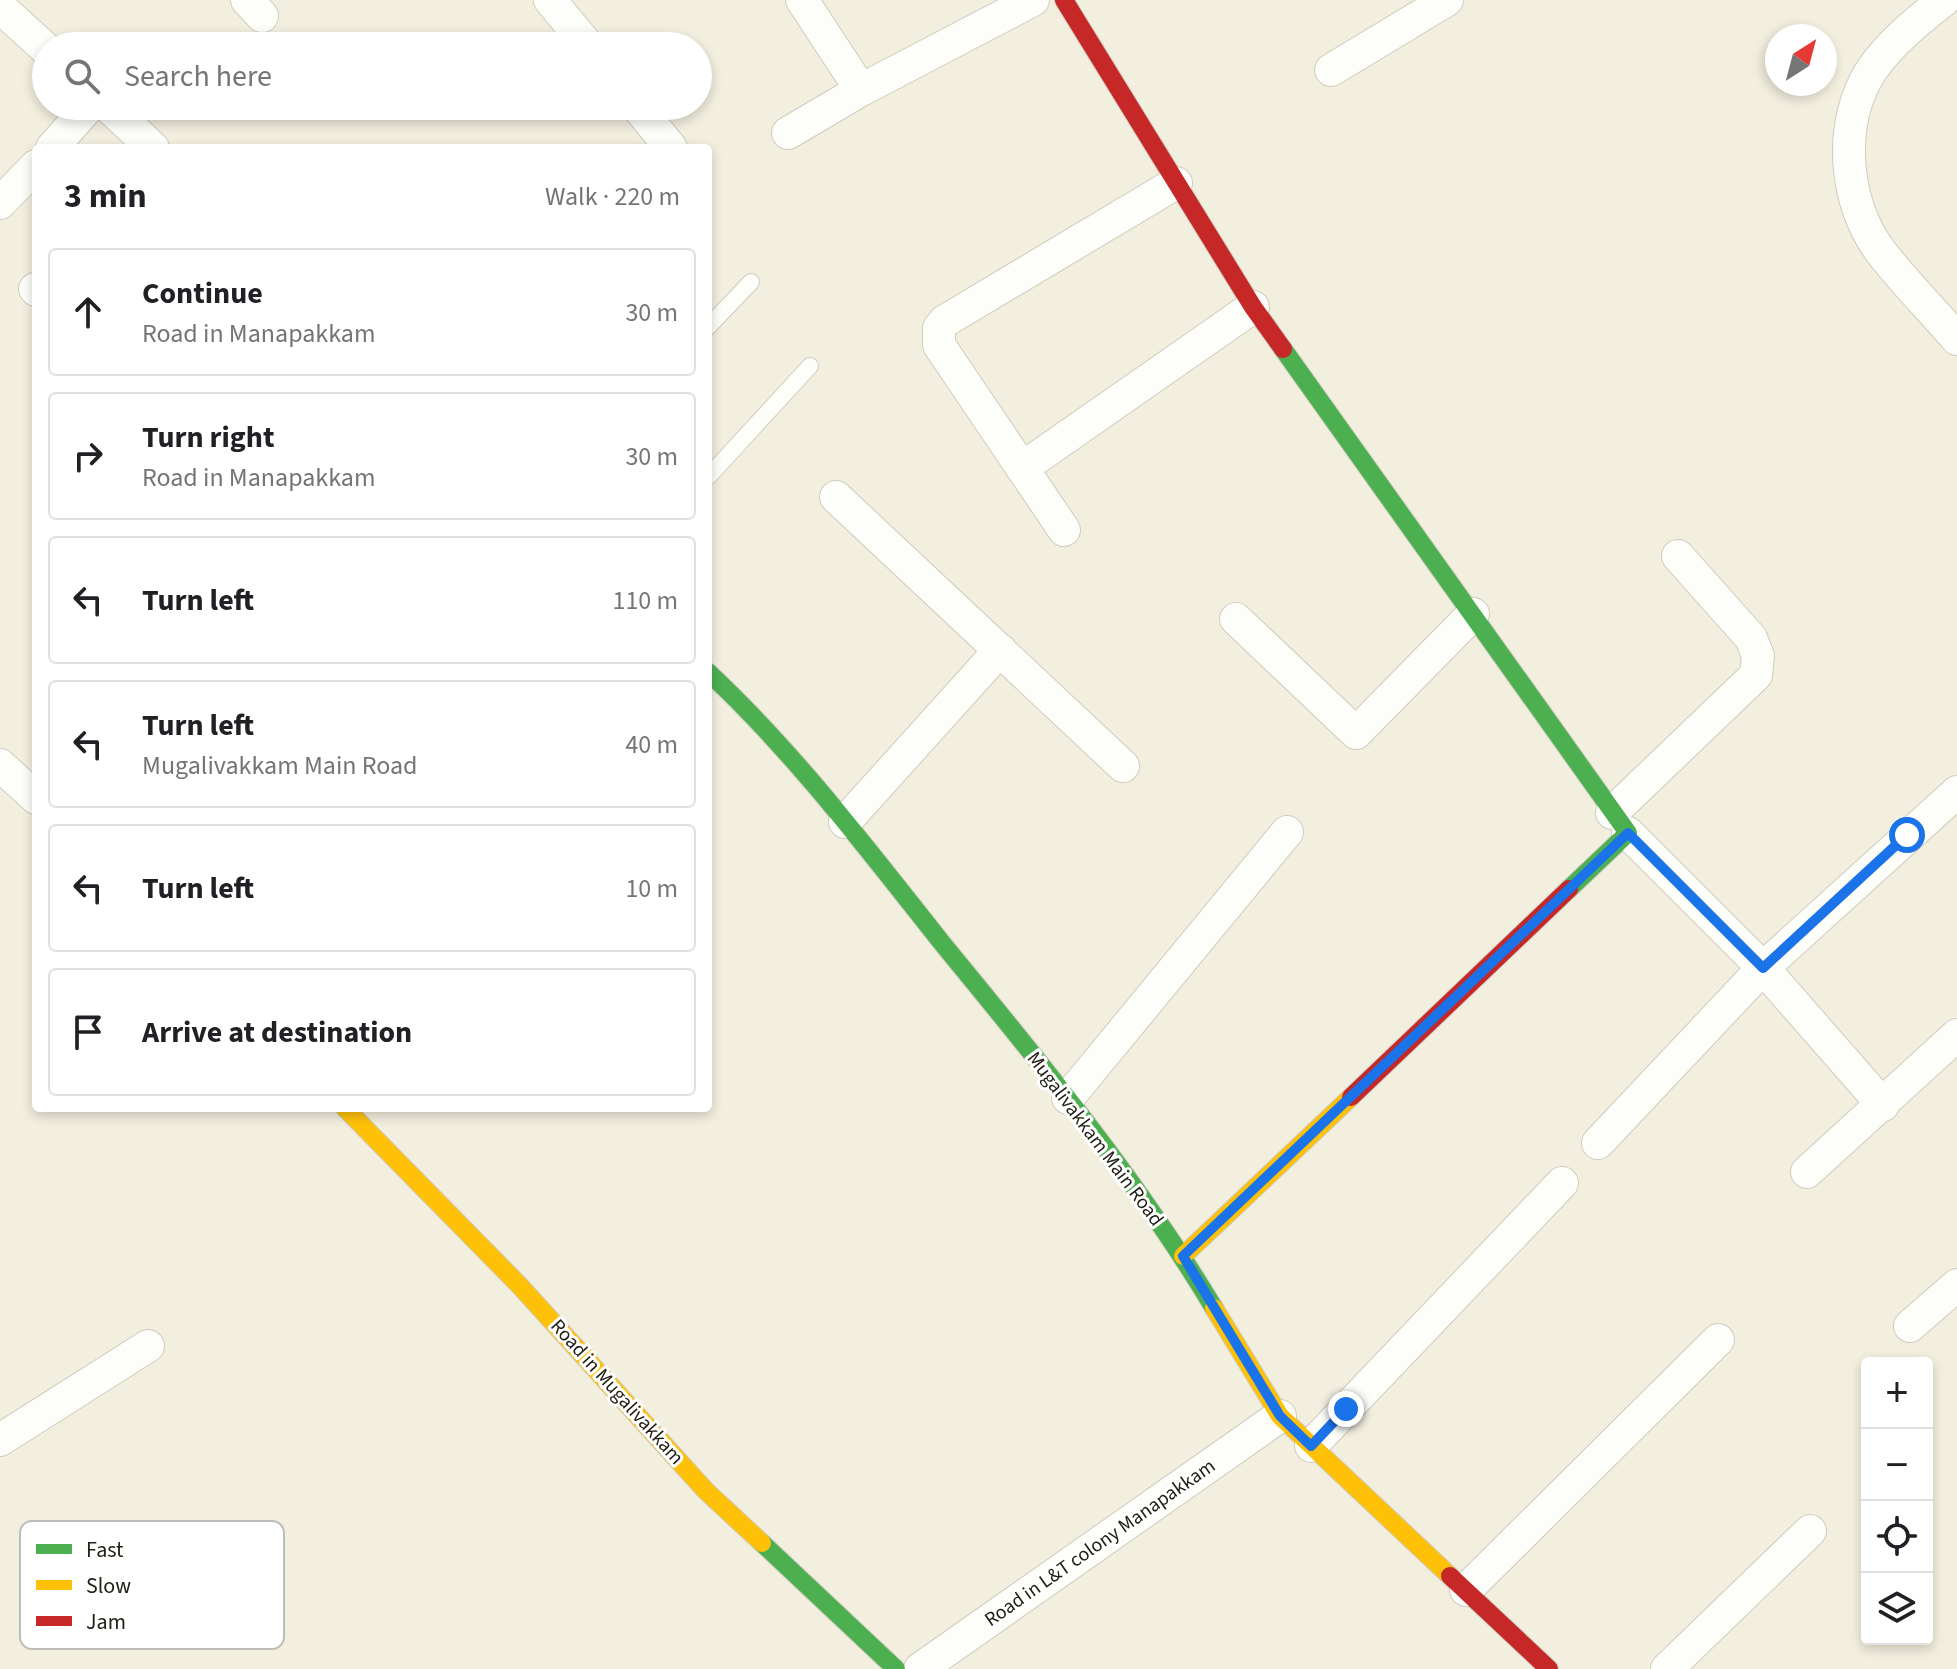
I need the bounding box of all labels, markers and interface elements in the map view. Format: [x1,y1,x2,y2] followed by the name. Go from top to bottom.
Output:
[1765,24,1837,96] north arrow
[32,32,712,120] search box
[60,54,104,98] icon: search
[124,55,272,98] text: Search here
[64,172,147,221] text: 3 min
[545,178,680,215] text: Walk · 220 m
[142,272,263,315] text: Continue
[66,290,110,334] icon: ahead
[625,294,678,331] text: 30 m
[142,315,375,352] text: Road in Manapakkam
[142,416,274,459] text: Turn right
[66,434,110,478] icon: right
[625,438,678,475] text: 30 m
[142,459,375,496] text: Road in Manapakkam
[66,578,110,622] icon: left
[142,579,254,622] text: Turn left
[612,582,678,619] text: 110 m
[142,704,254,747] text: Turn left
[66,722,110,766] icon: left
[625,726,678,763] text: 40 m
[142,747,418,784] text: Mugalivakkam Main Road
[1889,817,1925,853] route start
[66,866,110,910] icon: left
[142,867,254,910] text: Turn left
[625,870,678,907] text: 10 m
[66,1010,110,1054] icon: arrive
[142,1011,412,1054] text: Arrive at destination
[1020,1046,1170,1232] street label: Mugalivakkam Main Road
[544,1313,690,1471] street label: Road in Mugalivakkam
[1861,1357,1933,1645] map controls
[1861,1357,1933,1429] button: +
[1328,1391,1364,1427] route end
[1861,1429,1933,1501] button: −
[979,1452,1221,1634] street label: Road in L&T colony Manapakkam
[1861,1501,1933,1573] button: locate
[20,1521,284,1649] legend
[86,1534,124,1566] text: Fast
[86,1570,131,1602] text: Slow
[1861,1573,1933,1645] button: layers
[86,1606,126,1638] text: Jam

